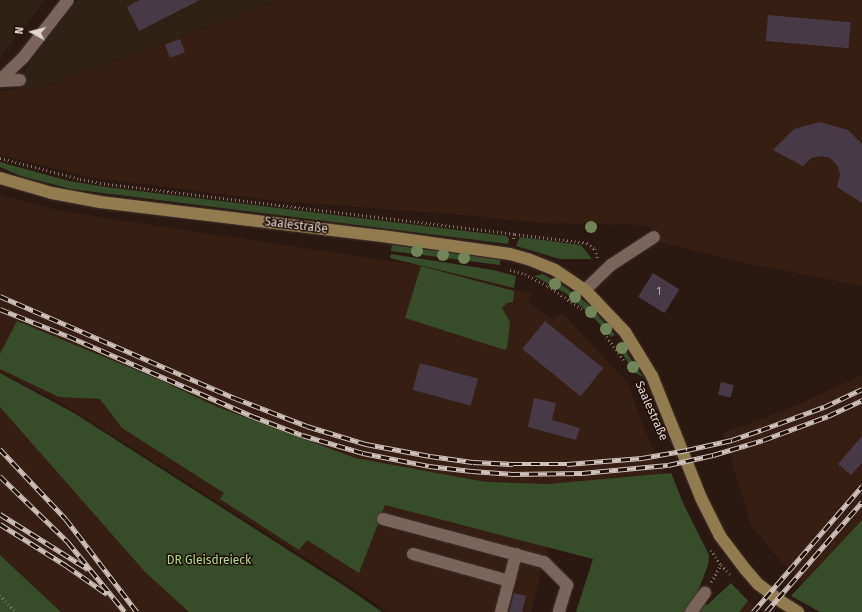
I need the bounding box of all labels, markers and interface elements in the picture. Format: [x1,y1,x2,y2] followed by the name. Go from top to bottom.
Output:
[12,12,52,52] north arrow
[13,26,26,35] text: N
[263,215,329,237] street label: Saalestraße
[657,287,661,299] house number: 1
[631,379,671,443] street label: Saalestraße
[167,554,251,568] park label: DR Gleisdreieck

